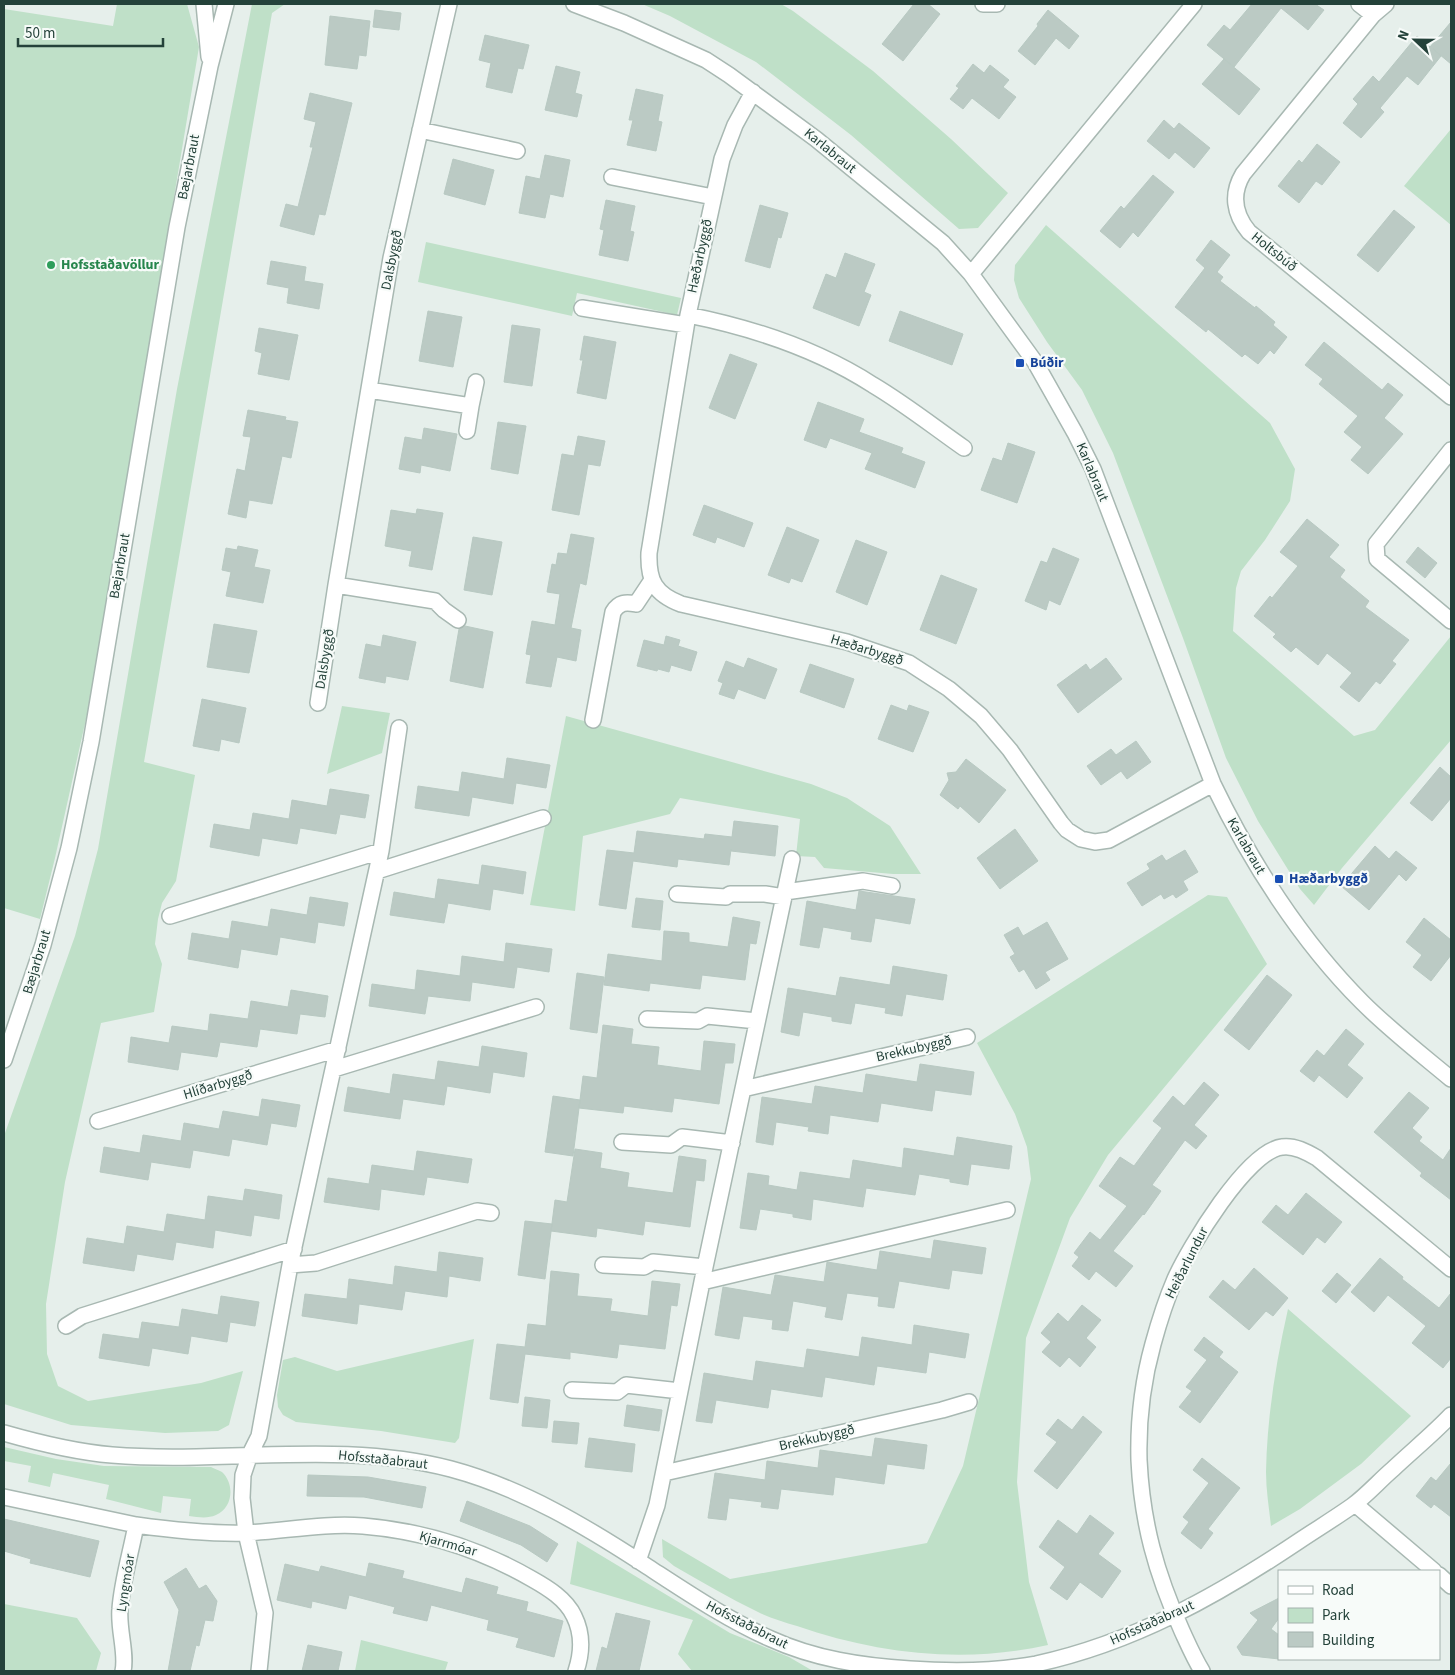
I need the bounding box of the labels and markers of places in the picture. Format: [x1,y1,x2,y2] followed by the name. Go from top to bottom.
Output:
[61,255,159,275] place label: Hofsstaðavöllur
[45,259,57,271] marker: Hofsstaðavöllur
[1030,353,1064,373] place label: Búðir
[1014,357,1026,369] marker: Búðir
[1289,869,1368,889] place label: Hæðarbyggð
[1273,873,1285,885] marker: Hæðarbyggð

